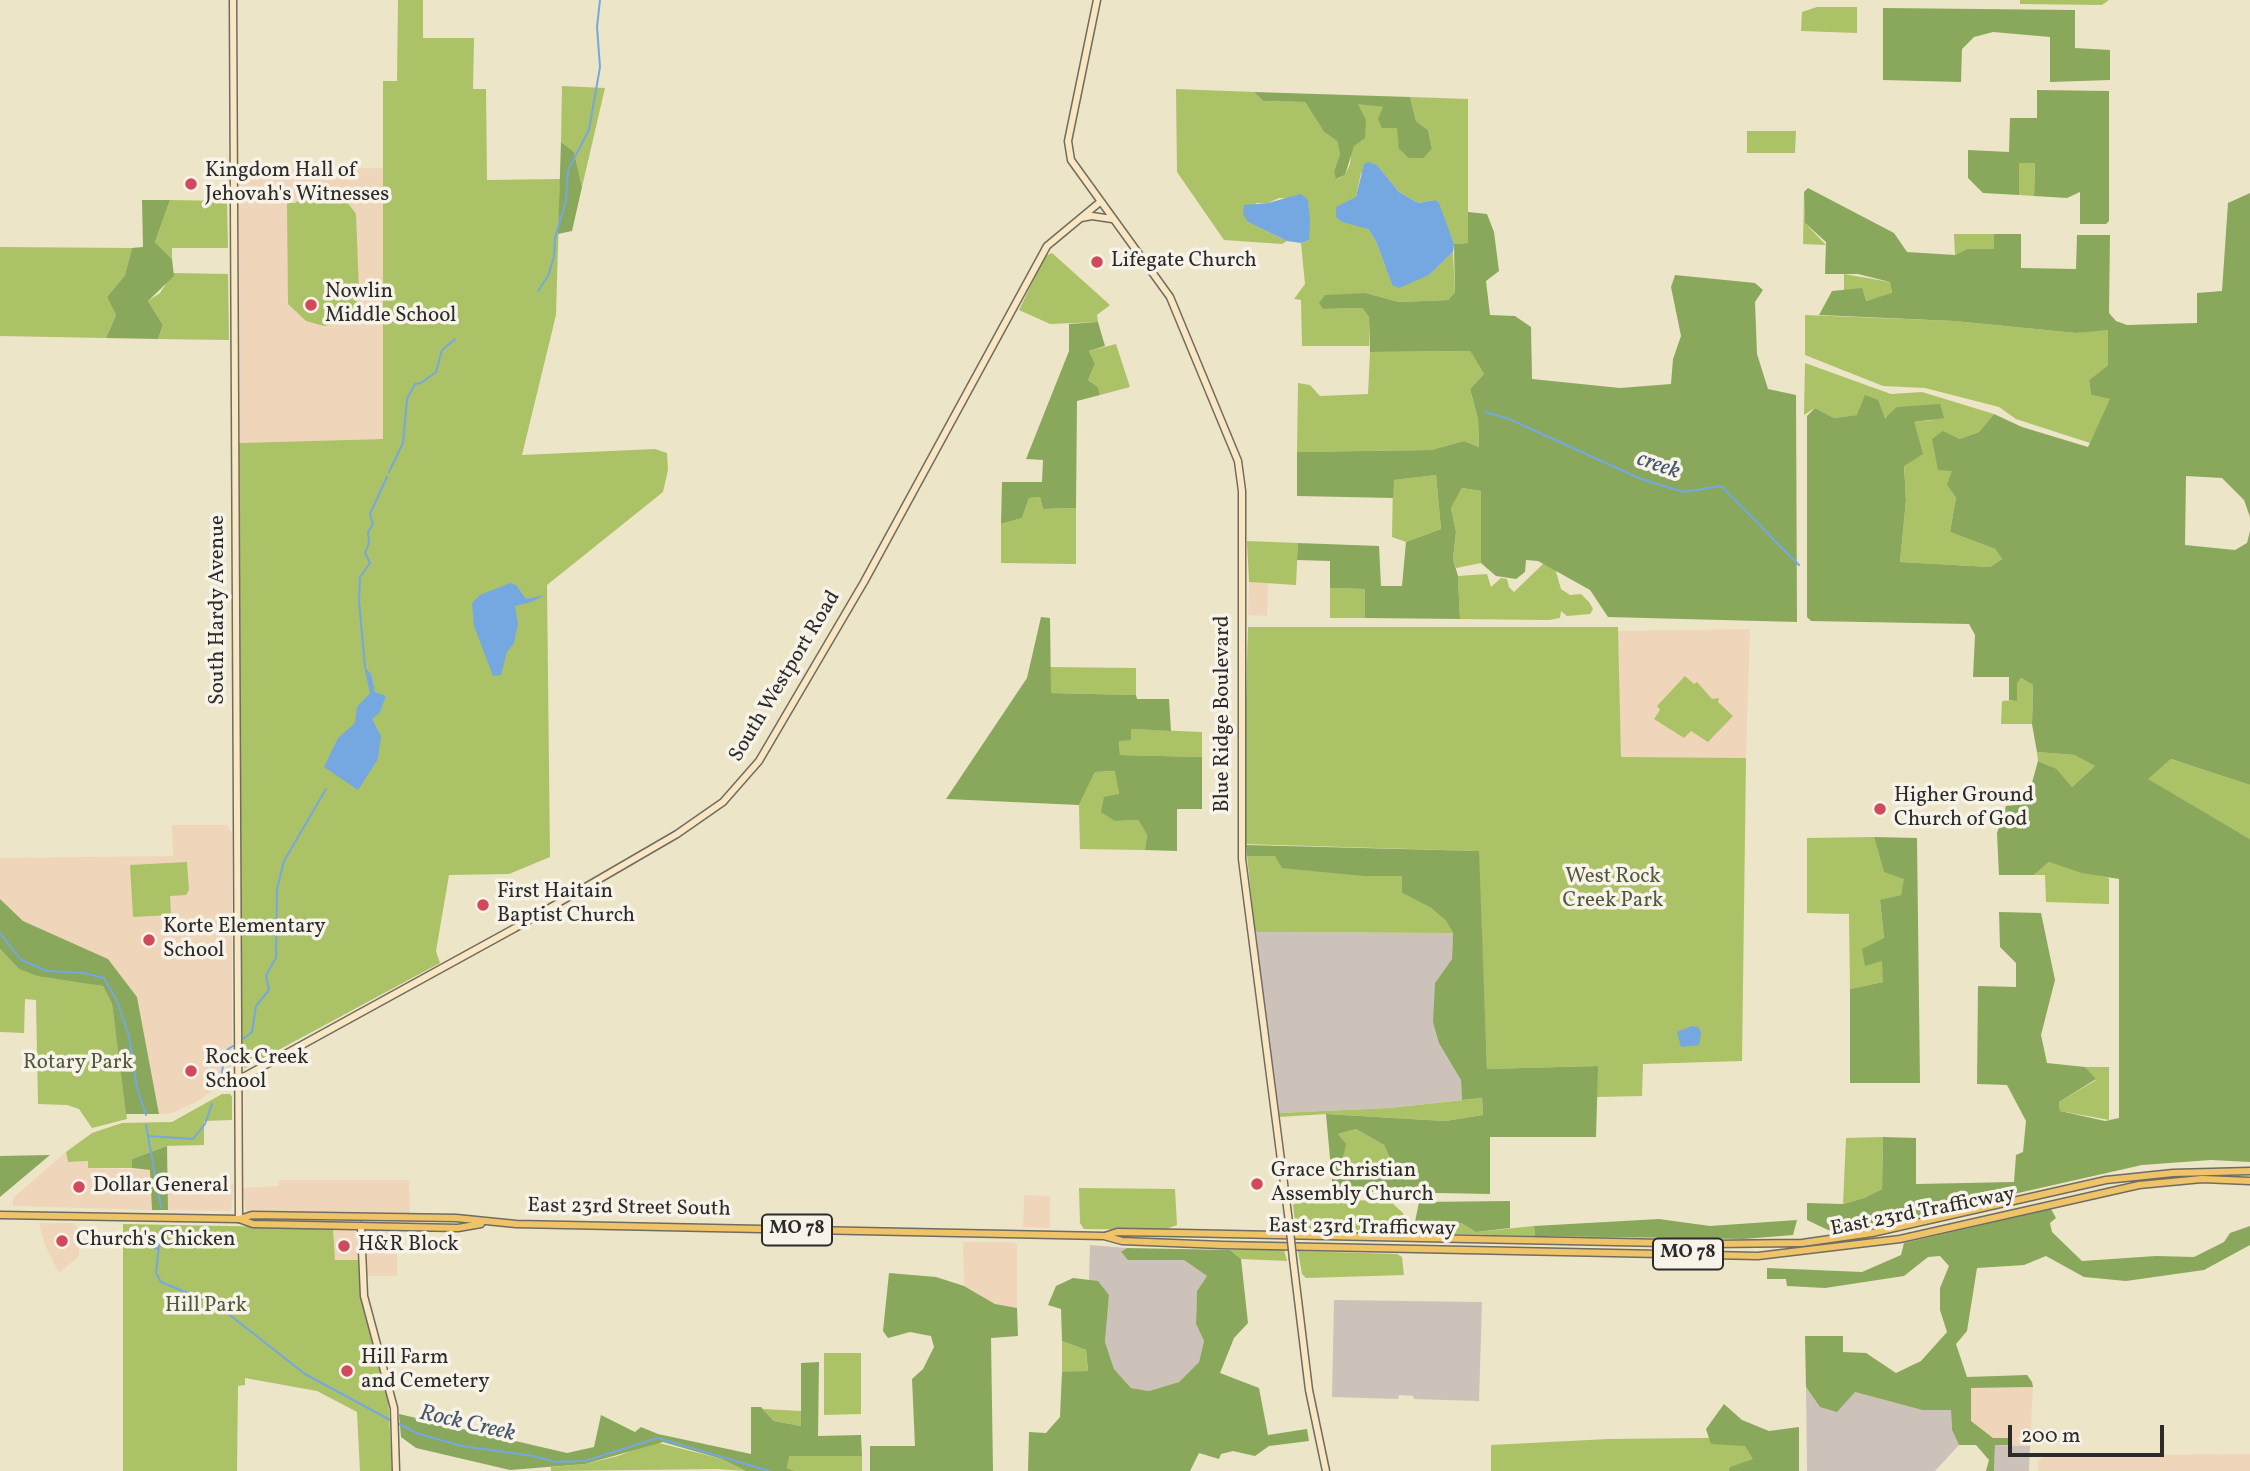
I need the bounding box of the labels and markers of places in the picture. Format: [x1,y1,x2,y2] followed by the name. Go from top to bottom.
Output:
[205,159,389,209] place label: Kingdom Hall of Jehovah's Witnesses
[183,176,199,192] marker: Kingdom Hall of Jehovah's Witnesses
[1111,249,1257,275] place label: Lifegate Church
[1089,254,1105,270] marker: Lifegate Church
[325,280,456,330] place label: Nowlin Middle School
[303,297,319,313] marker: Nowlin Middle School
[1894,784,2034,834] place label: Higher Ground Church of God
[1872,801,1888,817] marker: Higher Ground Church of God
[497,880,635,930] place label: First Haitain Baptist Church
[475,897,491,913] marker: First Haitain Baptist Church
[163,915,326,965] place label: Korte Elementary School
[141,932,157,948] marker: Korte Elementary School
[205,1046,308,1096] place label: Rock Creek School
[183,1063,199,1079] marker: Rock Creek School
[1271,1159,1434,1209] place label: Grace Christian Assembly Church
[93,1174,229,1200] place label: Dollar General
[1249,1176,1265,1192] marker: Grace Christian Assembly Church
[71,1179,87,1195] marker: Dollar General
[76,1228,236,1254] place label: Church's Chicken
[54,1233,70,1249] marker: Church's Chicken
[358,1233,459,1259] place label: H&R Block
[336,1238,352,1254] marker: H&R Block
[361,1346,490,1396] place label: Hill Farm and Cemetery
[339,1363,355,1379] marker: Hill Farm and Cemetery

